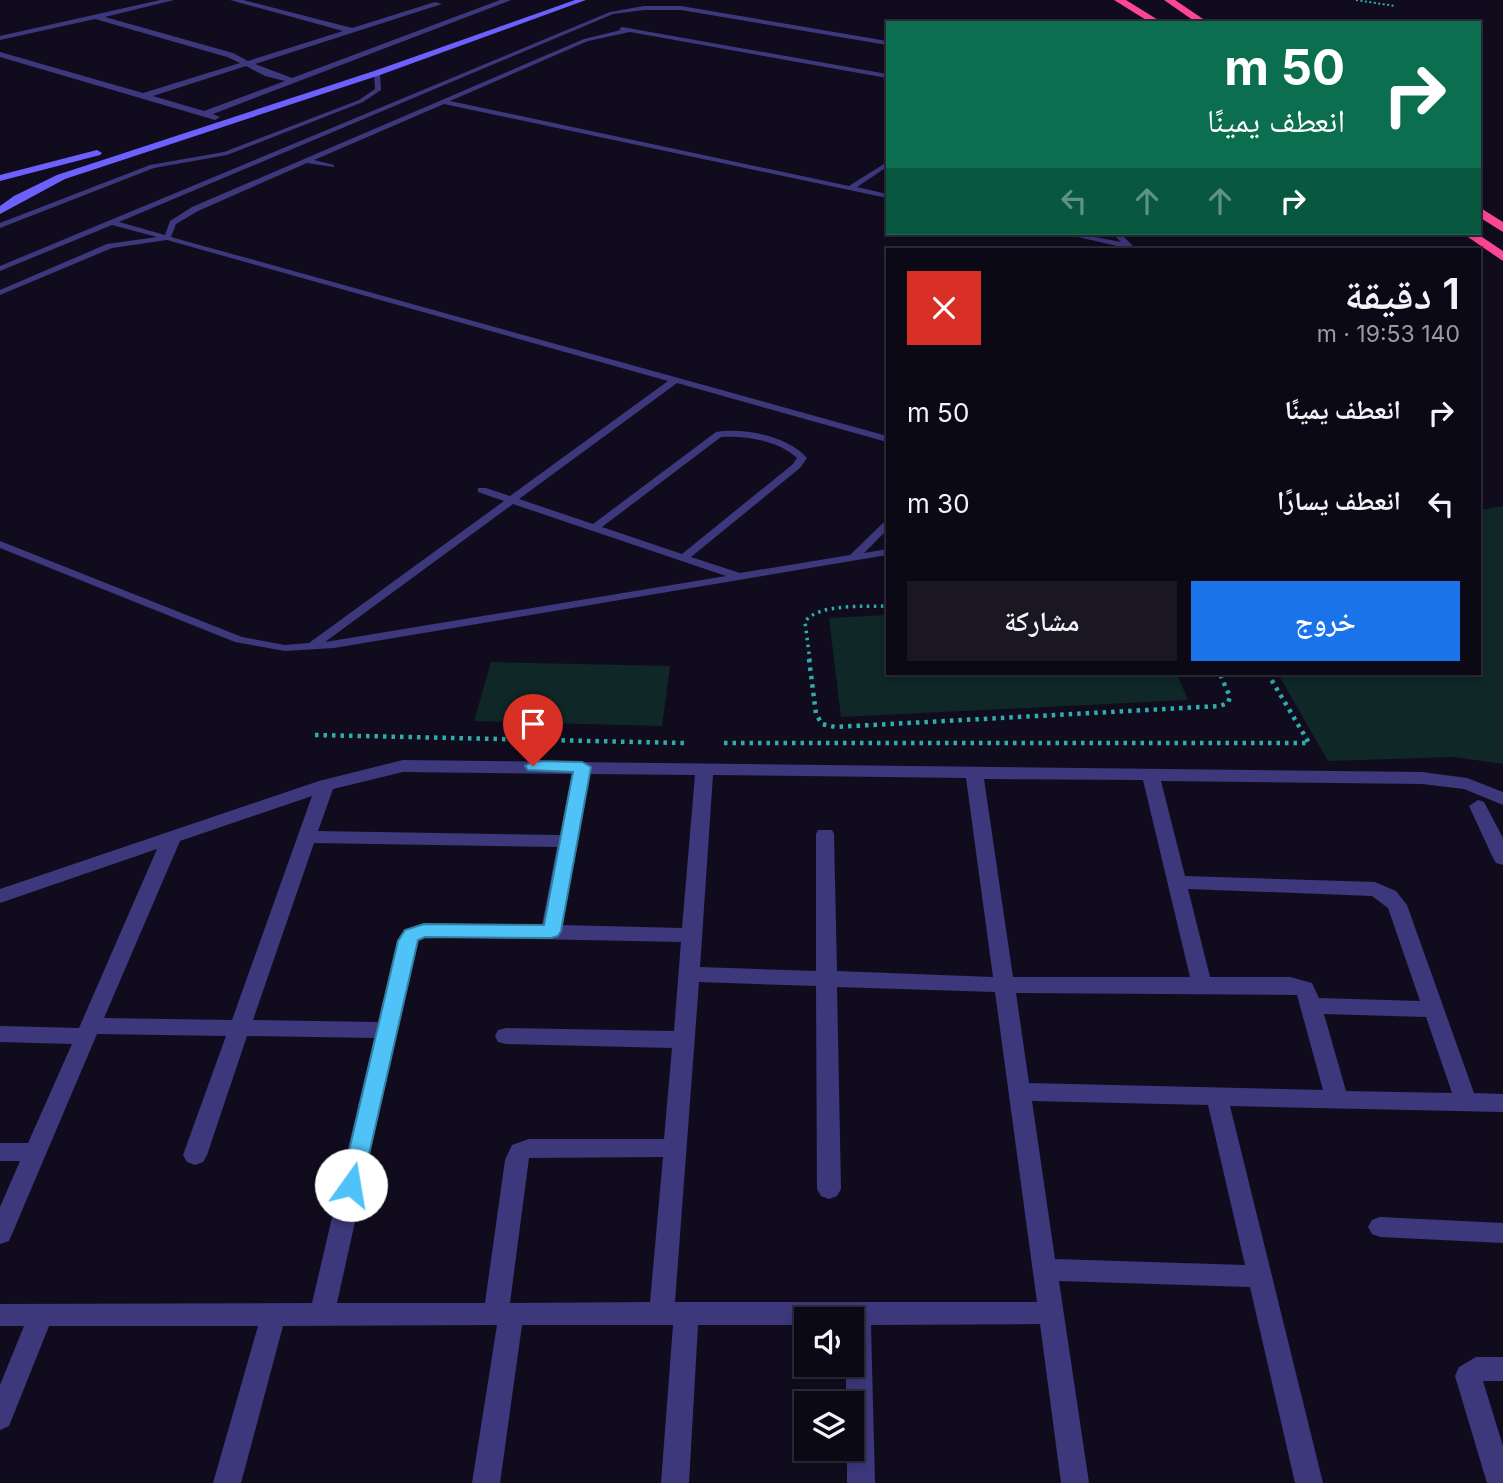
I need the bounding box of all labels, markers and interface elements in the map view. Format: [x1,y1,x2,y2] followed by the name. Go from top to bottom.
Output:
[1224,38,1345,97] text: 50 m
[1369,49,1460,140] icon: right
[1207,101,1345,140] text: انعطف يمينًا
[1055,182,1093,220] icon: left
[1128,182,1166,220] icon: ahead
[1201,182,1239,220] icon: ahead
[1274,182,1312,220] icon: right
[1344,268,1460,319] text: 1 دقيقة
[907,271,981,345] button: close
[1317,320,1460,348] text: 140 m · 19:53
[1285,394,1401,425] text: انعطف يمينًا
[1422,394,1460,432] icon: right
[907,397,969,428] text: 50 m
[1277,485,1401,516] text: انعطف يسارًا
[1422,485,1460,523] icon: left
[907,488,970,519] text: 30 m
[907,581,1177,661] button: مشاركة
[1191,581,1460,661] button: خروج
[503,694,563,766] pin
[514,705,552,743] icon: arrive
[314,1148,388,1222] position arrow
[794,1307,864,1461] map controls
[794,1307,864,1377] button: sound
[794,1391,864,1461] button: layers

